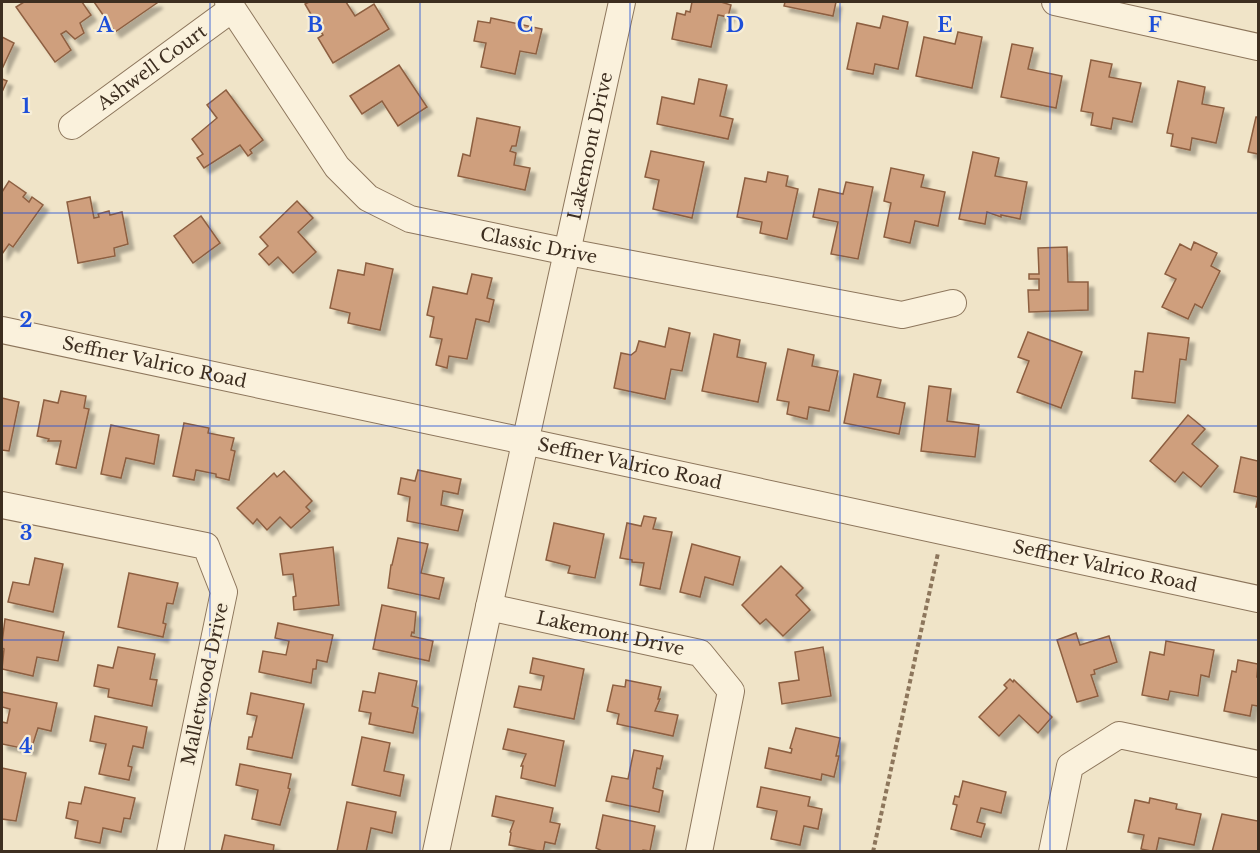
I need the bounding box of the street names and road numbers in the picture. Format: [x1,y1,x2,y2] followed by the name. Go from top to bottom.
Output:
[93,20,211,114] street label: Ashwell Court
[563,70,617,222] street label: Lakemont Drive
[478,223,599,268] street label: Classic Drive
[60,332,249,393] street label: Seffner Valrico Road
[536,433,724,494] street label: Seffner Valrico Road
[1011,536,1199,597] street label: Seffner Valrico Road
[177,601,233,767] street label: Malletwood Drive
[534,607,687,660] street label: Lakemont Drive

